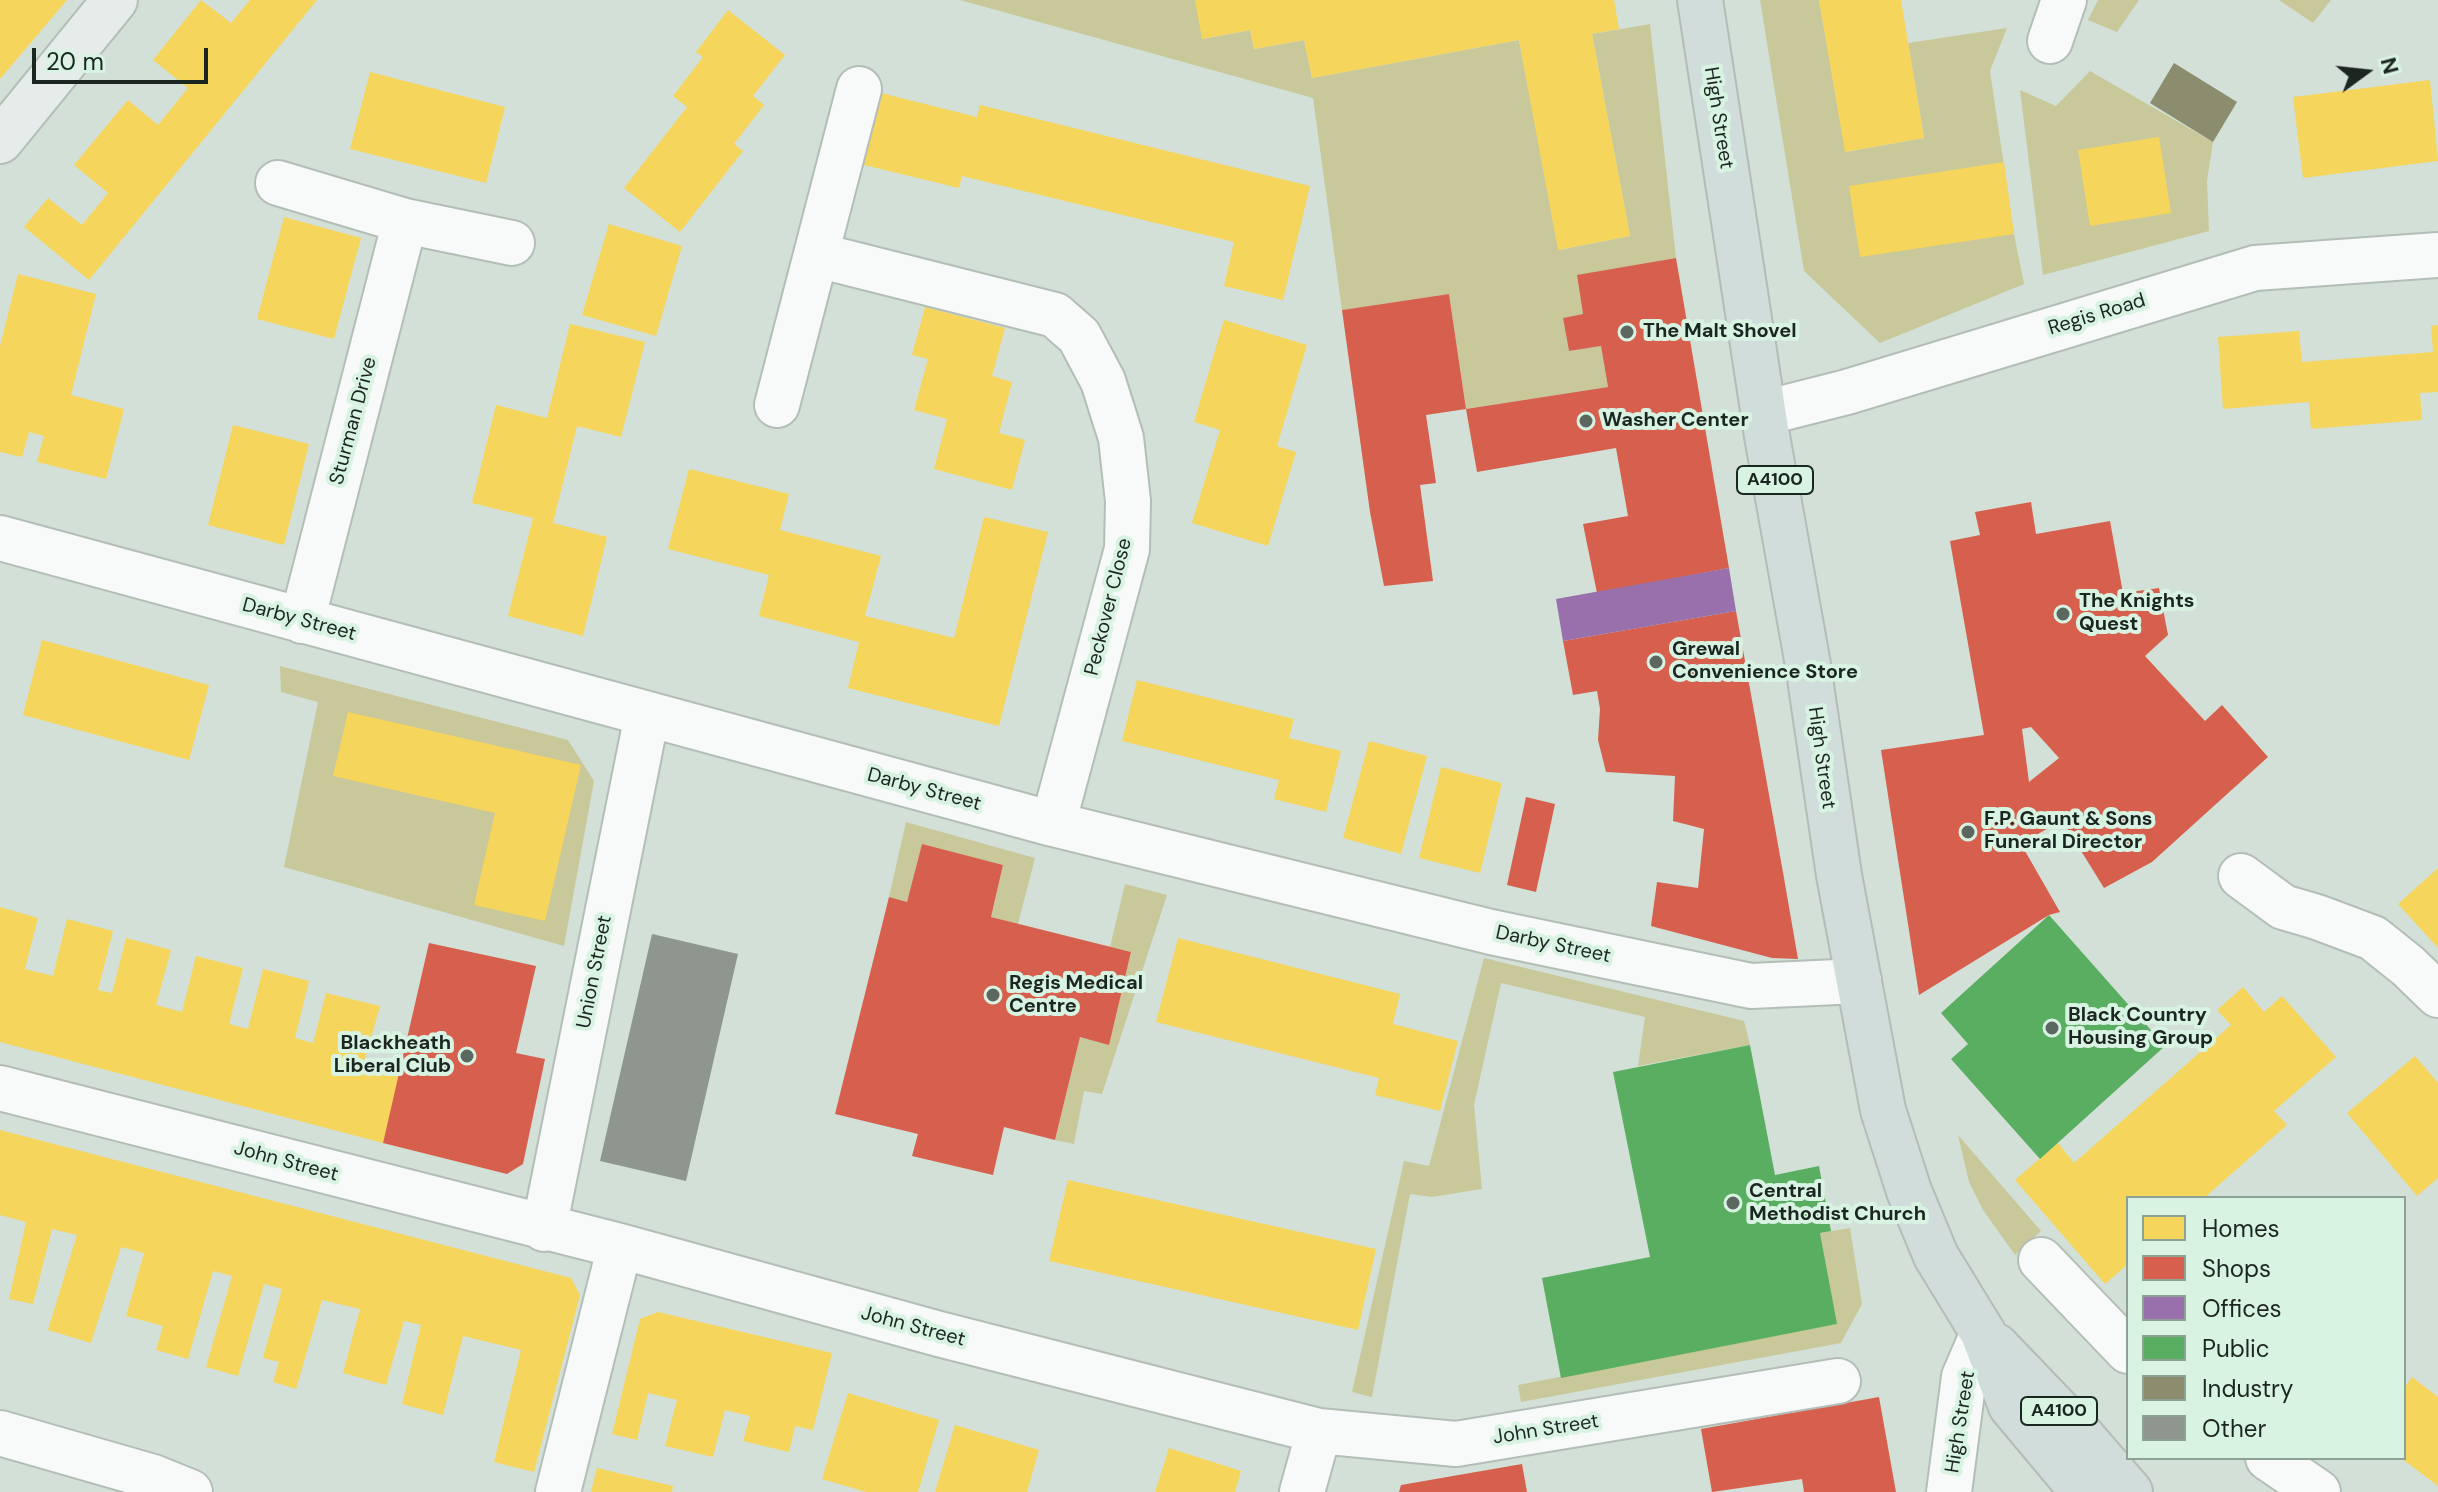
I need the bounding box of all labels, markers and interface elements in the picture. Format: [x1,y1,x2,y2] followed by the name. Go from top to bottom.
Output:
[36,32,212,82] scale bar
[2326,32,2406,112] north arrow
[46,46,104,77] text: 20 m
[2374,54,2406,77] text: N
[1698,65,1738,171] street label: High Street
[2045,289,2149,341] street label: Regis Road
[1643,320,1797,344] place label: The Malt Shovel
[1618,323,1636,341] marker: The Malt Shovel
[325,355,383,487] street label: Sturman Drive
[1602,409,1749,433] place label: Washer Center
[1577,412,1595,430] marker: Washer Center
[1737,466,1813,494] road number: A4100
[1080,536,1138,678] street label: Peckover Close
[2079,590,2194,637] place label: The Knights Quest
[239,593,359,647] street label: Darby Street
[2054,605,2072,623] marker: The Knights Quest
[1672,638,1858,685] place label: Grewal Convenience Store
[1647,653,1665,671] marker: Grewal Convenience Store
[1802,705,1840,811] street label: High Street
[864,763,984,817] street label: Darby Street
[1984,808,2152,855] place label: F.P. Gaunt & Sons Funeral Director
[1959,823,1977,841] marker: F.P. Gaunt & Sons Funeral Director
[572,913,618,1031] street label: Union Street
[1493,921,1613,969] street label: Darby Street
[1009,972,1143,1019] place label: Regis Medical Centre
[984,986,1002,1004] marker: Regis Medical Centre
[2068,1004,2213,1051] place label: Black Country Housing Group
[2043,1019,2061,1037] marker: Black Country Housing Group
[334,1032,451,1079] place label: Blackheath Liberal Club
[458,1047,476,1065] marker: Blackheath Liberal Club
[231,1137,341,1187] street label: John Street
[1749,1180,1926,1227] place label: Central Methodist Church
[1724,1194,1742,1212] marker: Central Methodist Church
[2126,1196,2406,1460] legend
[2202,1213,2280,1244] text: Homes
[2202,1253,2271,1284] text: Shops
[2202,1293,2282,1324] text: Offices
[858,1302,968,1352] street label: John Street
[2202,1333,2270,1364] text: Public
[1941,1369,1981,1475] street label: High Street
[2202,1373,2293,1404] text: Industry
[2021,1397,2097,1425] road number: A4100
[1491,1410,1601,1450] street label: John Street
[2202,1413,2266,1444] text: Other

